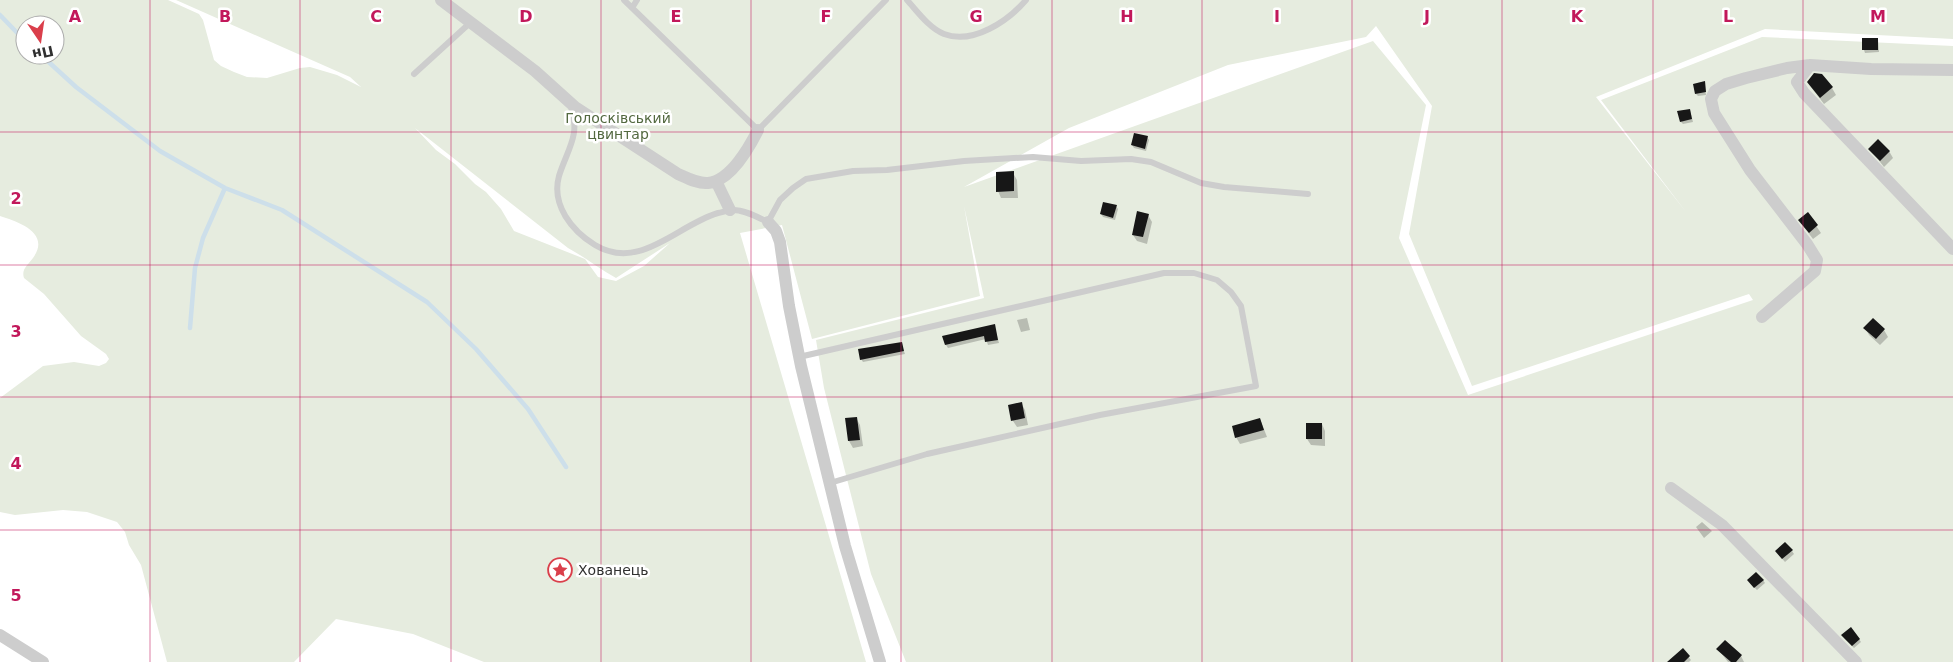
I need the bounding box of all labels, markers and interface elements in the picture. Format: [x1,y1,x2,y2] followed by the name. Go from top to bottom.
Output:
[69,7,82,26] text: A
[219,7,231,26] text: B
[370,7,382,26] text: C
[519,7,533,26] text: D
[671,7,681,26] text: E
[821,7,831,26] text: F
[969,7,983,26] text: G
[1120,7,1134,26] text: H
[1274,7,1280,26] text: I
[1423,7,1430,26] text: J
[1571,7,1584,26] text: K
[1723,7,1733,26] text: L
[1870,7,1886,26] text: M
[15,15,65,65] north arrow
[31,42,55,63] text: Пн
[565,110,671,142] park label: Голосківський цвинтар
[10,189,22,208] text: 2
[10,322,22,341] text: 3
[10,454,22,473] text: 4
[547,557,573,583] place icon: Хованець
[578,562,649,578] place label: Хованець
[10,586,22,605] text: 5

